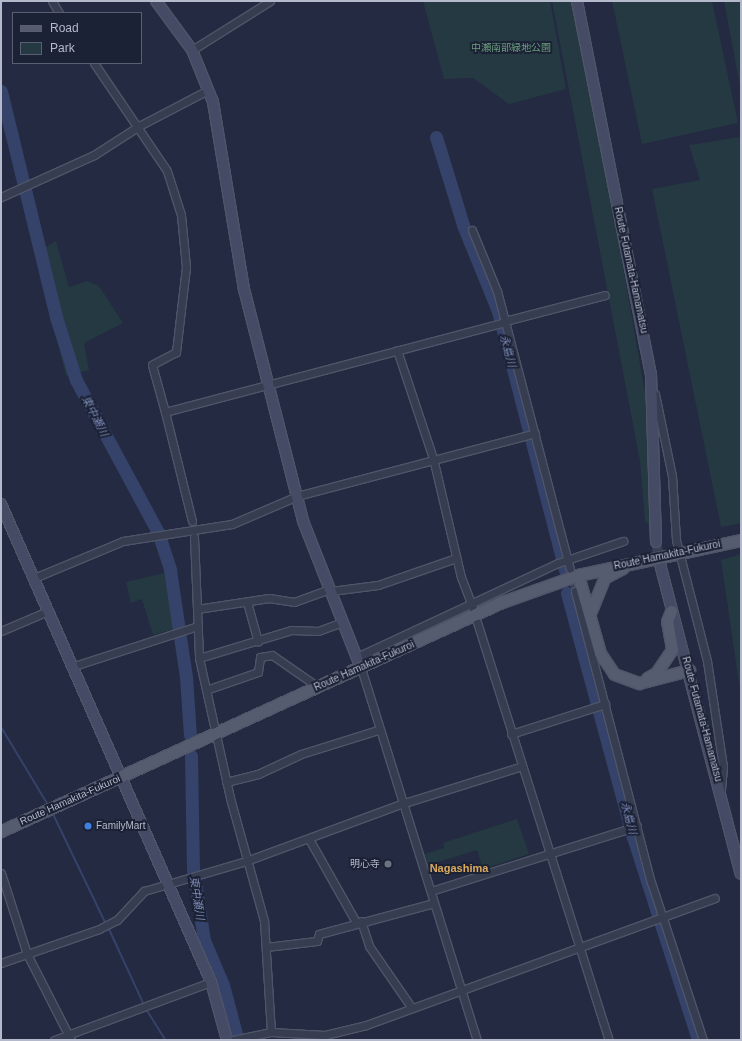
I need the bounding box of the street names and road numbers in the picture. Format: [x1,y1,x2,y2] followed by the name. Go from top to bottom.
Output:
[612,206,650,334] street label: Route Futamata-Hamamatsu
[613,538,721,572] street label: Route Hamakita-Fukuroi
[312,638,416,694] street label: Route Hamakita-Fukuroi
[680,655,724,783] street label: Route Futamata-Hamamatsu
[18,772,122,828] street label: Route Hamakita-Fukuroi

